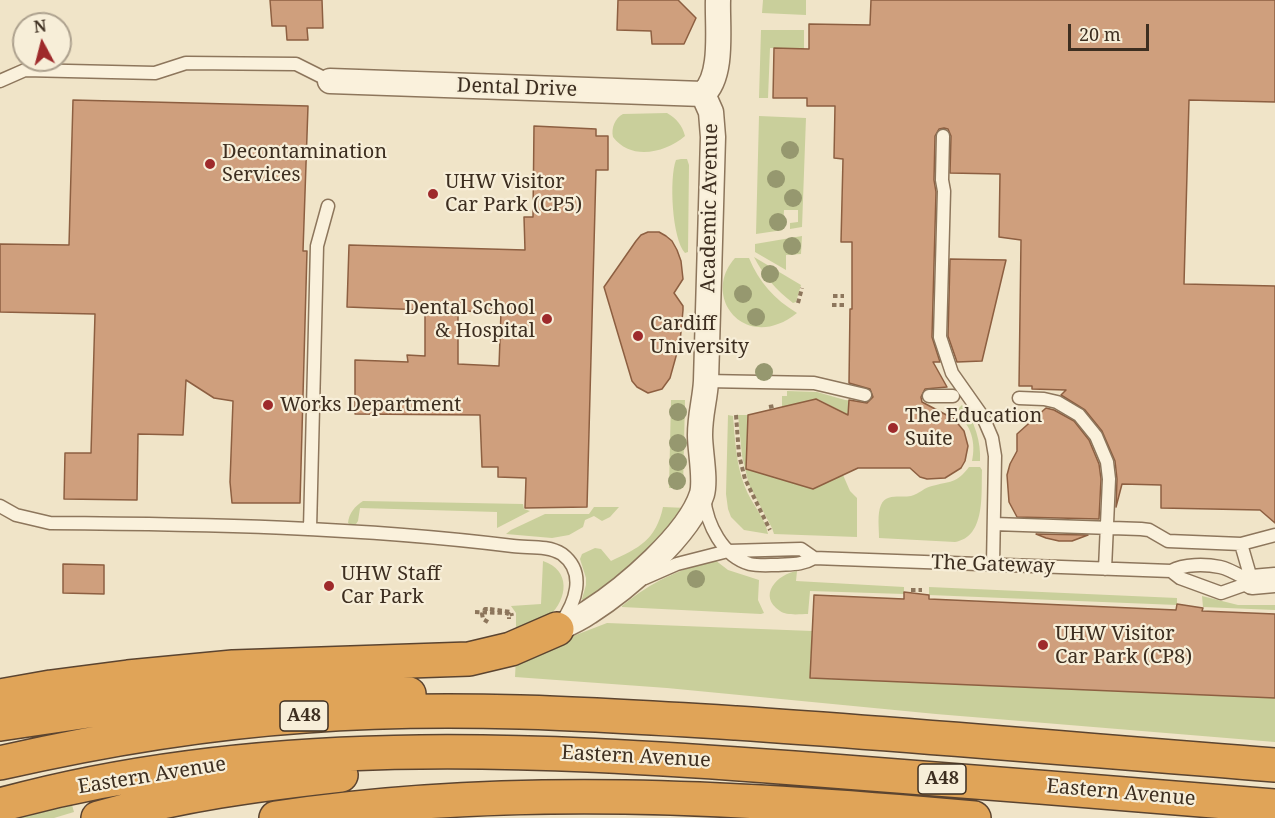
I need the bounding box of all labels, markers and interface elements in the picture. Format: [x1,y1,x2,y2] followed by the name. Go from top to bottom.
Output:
[12,12,72,72] north arrow
[1071,12,1152,50] scale bar
[32,14,48,38] text: N
[1079,22,1121,46] text: 20 m
[456,74,578,102] street label: Dental Drive
[697,123,723,293] street label: Academic Avenue
[222,140,387,187] place label: Decontamination Services
[203,157,217,171] marker: Decontamination Services
[445,170,582,217] place label: UHW Visitor Car Park (CP5)
[426,187,440,201] marker: UHW Visitor Car Park (CP5)
[404,296,535,343] place label: Dental School & Hospital
[540,312,554,326] marker: Dental School & Hospital
[650,312,749,359] place label: Cardiff University
[631,329,645,343] marker: Cardiff University
[280,393,461,417] place label: Works Department
[261,398,275,412] marker: Works Department
[905,404,1042,451] place label: The Education Suite
[886,421,900,435] marker: The Education Suite
[931,551,1055,579] street label: The Gateway
[341,562,441,609] place label: UHW Staff Car Park
[322,579,336,593] marker: UHW Staff Car Park
[1055,622,1192,669] place label: UHW Visitor Car Park (CP8)
[1036,638,1050,652] marker: UHW Visitor Car Park (CP8)
[280,701,328,731] road number: A48
[561,741,711,773] street label: Eastern Avenue
[76,752,228,800] street label: Eastern Avenue
[918,764,966,794] road number: A48
[1045,775,1197,811] street label: Eastern Avenue

